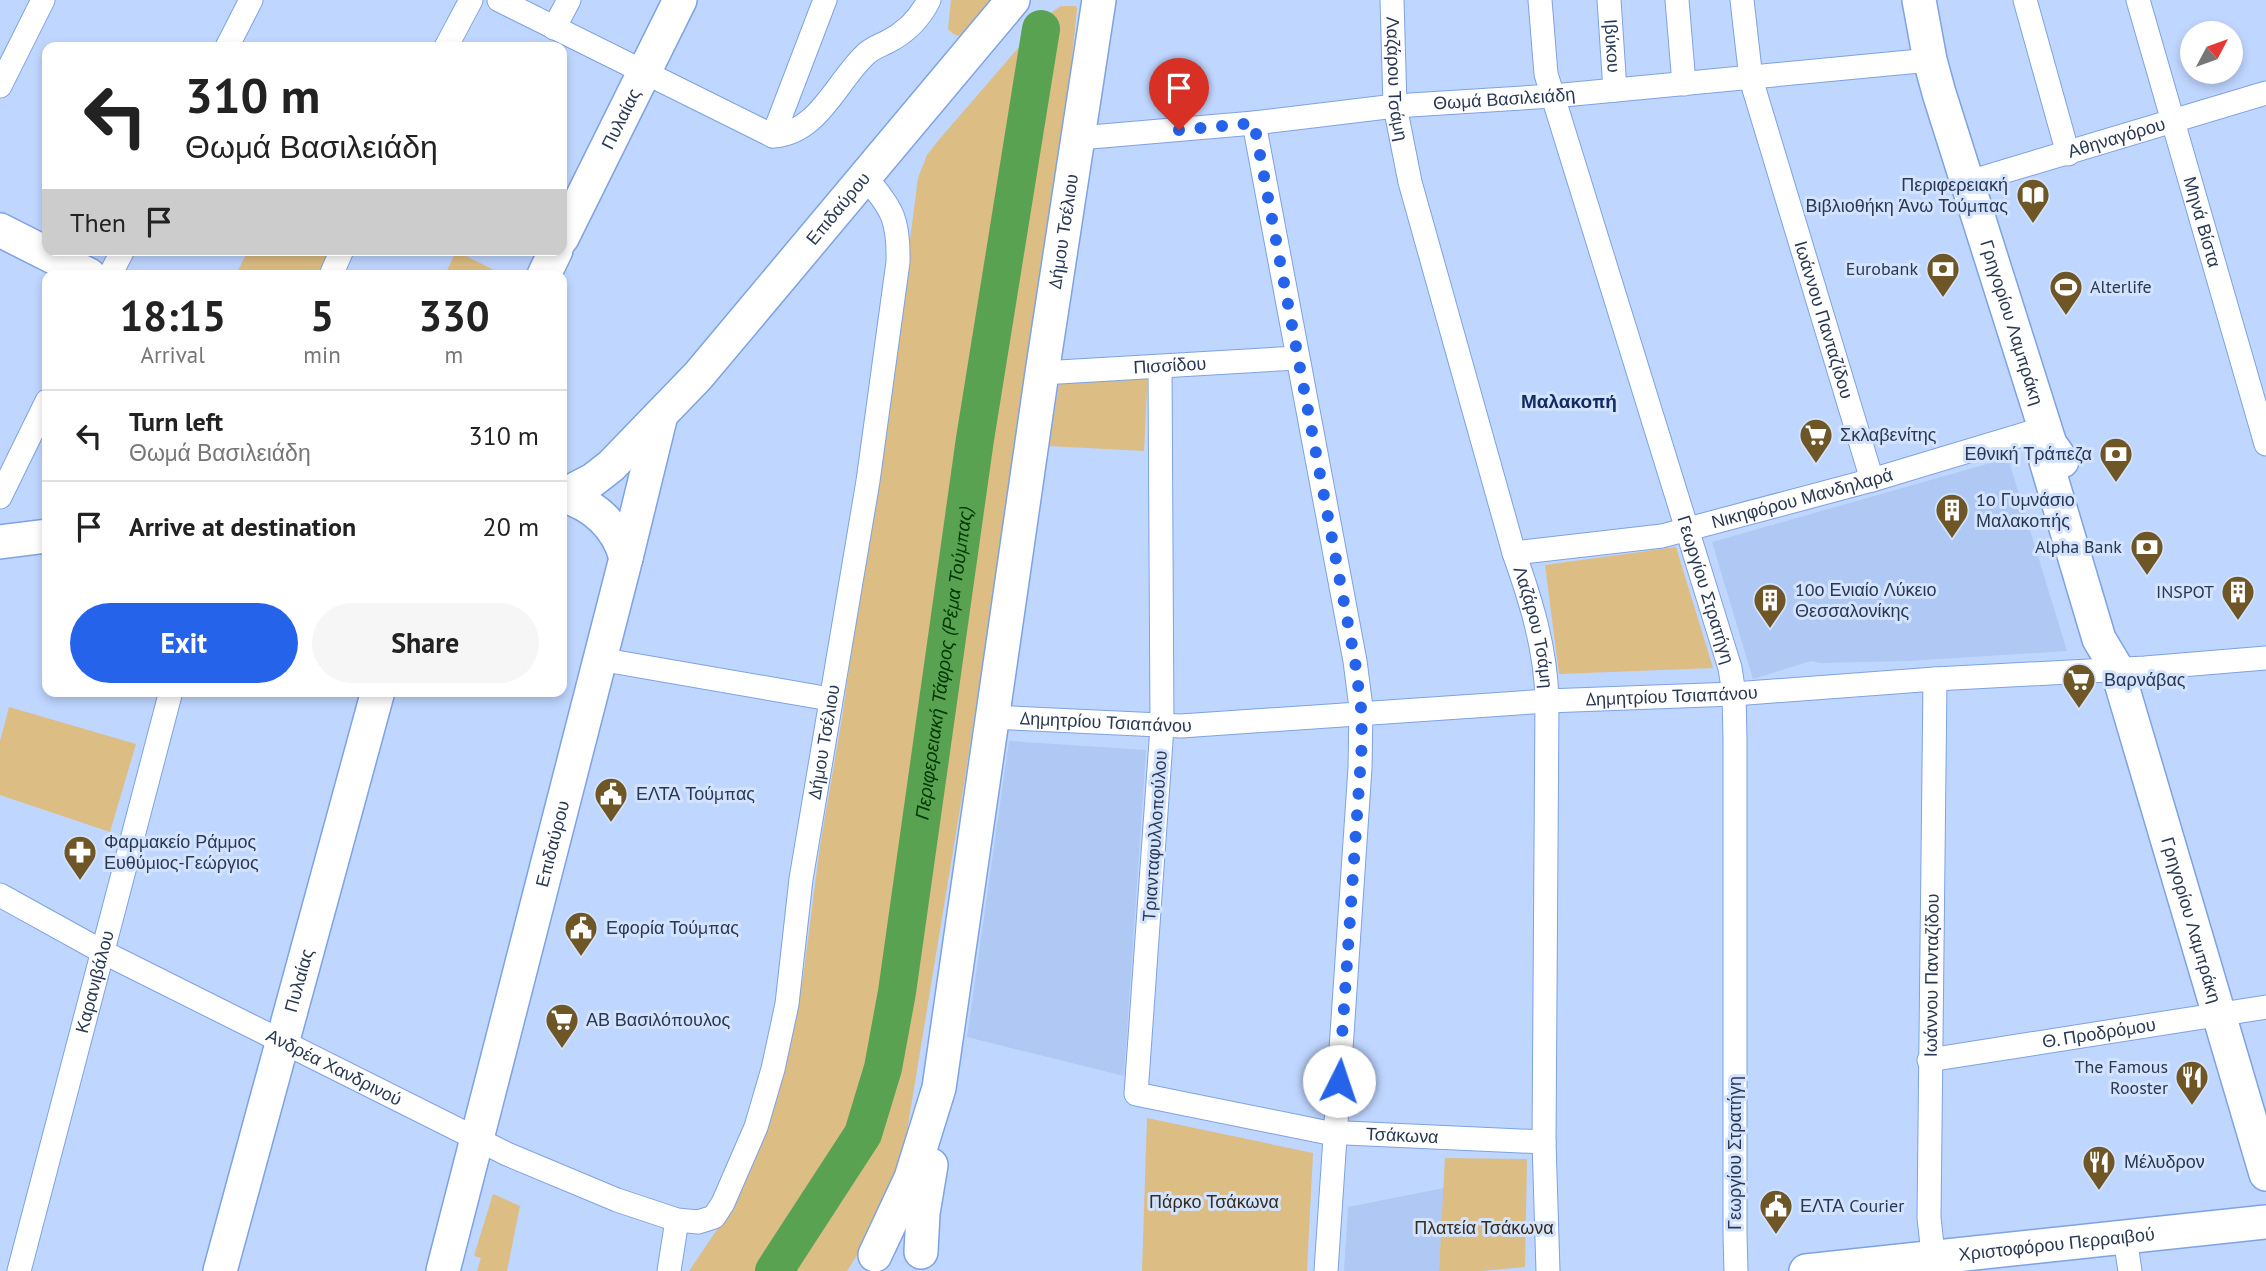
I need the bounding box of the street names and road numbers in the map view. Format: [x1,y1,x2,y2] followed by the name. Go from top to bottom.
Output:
[1381,16,1414,143] street label: Λαζάρου Τσάμη
[1599,18,1626,73] street label: Ιβύκου
[1432,82,1576,115] street label: Θωμά Βασιλειάδη
[596,84,646,153] street label: Πυλαίας
[2065,112,2168,163] street label: Αθηναγόρου
[801,167,875,250] street label: Επιδαύρου
[1043,172,1083,290] street label: Δήμου Τσέλιου
[2178,174,2226,270] street label: Μηνά Βίστα
[1975,237,2049,408] street label: Γρηγορίου Λαμπράκη
[1789,238,1859,401] street label: Ιωάννου Πανταζίδου
[1133,351,1207,379] street label: Πισσίδου
[1709,462,1895,533] street label: Νικηφόρου Μανδηλαρά
[1672,512,1740,666] street label: Γεωργίου Στρατήγη
[1508,563,1558,689] street label: Λαζάρου Τσάμη
[1585,680,1759,711] street label: Δημητρίου Τσιαπάνου
[803,683,845,801] street label: Δήμου Τσέλιου
[1019,706,1193,737] street label: Δημητρίου Τσιαπάνου
[1137,750,1172,922] street label: Τριανταφυλλοπούλου
[530,798,574,889] street label: Επιδαύρου
[2156,834,2227,1006] street label: Γρηγορίου Λαμπράκη
[1919,893,1944,1057] street label: Ιωάννου Πανταζίδου
[70,928,119,1035] street label: Καρανιβάλου
[279,946,318,1015] street label: Πυλαίας
[2040,1013,2157,1053] street label: Θ. Προδρόμου
[263,1024,406,1111] street label: Ανδρέα Χανδρινού
[1723,1076,1746,1230] street label: Γεωργίου Στρατήγη
[1365,1122,1439,1148] street label: Τσάκωνα
[1957,1222,2156,1266] street label: Χριστοφόρου Περραιβού

